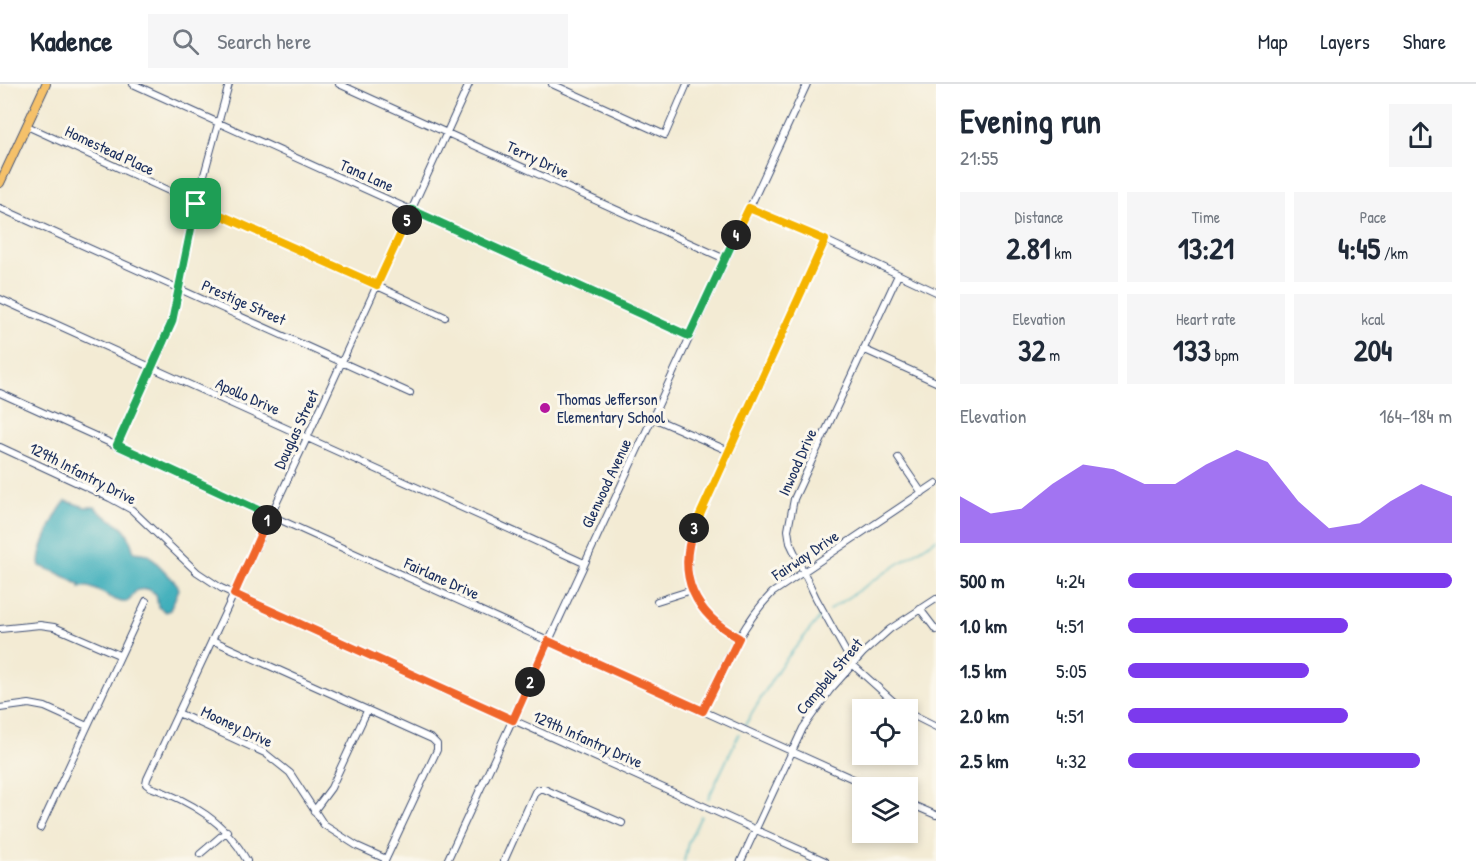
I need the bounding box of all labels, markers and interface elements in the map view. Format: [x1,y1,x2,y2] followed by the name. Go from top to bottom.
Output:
[148,14,568,68] search box
[30,22,112,60] text: Kadence
[169,25,202,58] icon: search
[217,26,311,56] text: Search here
[1258,27,1287,56] text: Map
[1320,27,1370,56] text: Layers
[1403,27,1446,56] text: Share
[960,99,1101,143] text: Evening run
[1389,104,1452,167] button: share
[62,120,159,181] street label: Homestead Place
[503,135,573,183] street label: Terry Drive
[960,144,998,171] text: 21:55
[337,153,398,197] street label: Tana Lane
[170,178,221,229] pin
[179,187,212,220] icon: arrive
[392,205,422,235] pin: 5
[1015,206,1063,228] text: Distance
[1192,206,1220,228] text: Time
[1360,206,1386,228] text: Pace
[404,209,410,231] text: 5
[721,220,751,250] pin: 4
[733,224,739,246] text: 4
[1006,228,1051,268] text: 2.81
[1178,228,1234,268] text: 13:21
[1338,228,1380,268] text: 4:45
[1051,242,1072,264] text: km
[1380,242,1408,264] text: /km
[198,274,290,331] street label: Prestige Street
[1012,308,1066,330] text: Elevation
[1176,308,1236,330] text: Heart rate
[1361,308,1385,330] text: kcal
[1018,330,1045,370] text: 32
[1173,330,1211,370] text: 133
[1354,330,1392,370] text: 204
[1045,344,1060,366] text: m
[1211,344,1239,366] text: bpm
[212,372,284,420] street label: Apollo Drive
[268,385,324,472] street label: Douglas Street
[557,388,666,428] place label: Thomas Jefferson Elementary School
[538,401,552,415] marker: Thomas Jefferson Elementary School
[960,402,1026,429] text: Elevation
[1379,402,1452,429] text: 164–184 m
[772,424,822,499] street label: Inwood Drive
[576,434,637,531] street label: Glenwood Avenue
[26,437,141,510] street label: 129th Infantry Drive
[252,505,282,535] pin: 1
[264,509,270,531] text: 1
[679,513,709,543] pin: 3
[690,517,698,539] text: 3
[766,524,843,586] street label: Fairway Drive
[400,551,484,605] street label: Fairlane Drive
[960,567,1005,594] text: 500 m
[1056,567,1085,594] text: 4:24
[960,612,1007,639] text: 1.0 km
[1056,612,1084,639] text: 4:51
[791,633,868,719] street label: Campbell Street
[960,657,1007,684] text: 1.5 km
[1056,657,1087,684] text: 5:05
[515,667,545,697] pin: 2
[526,671,534,693] text: 2
[852,699,918,843] map controls
[852,699,918,765] button: locate
[198,700,277,752] street label: Mooney Drive
[960,702,1009,729] text: 2.0 km
[1056,702,1084,729] text: 4:51
[530,705,647,773] street label: 129th Infantry Drive
[960,747,1009,774] text: 2.5 km
[1056,747,1086,774] text: 4:32
[852,777,918,843] button: layers

